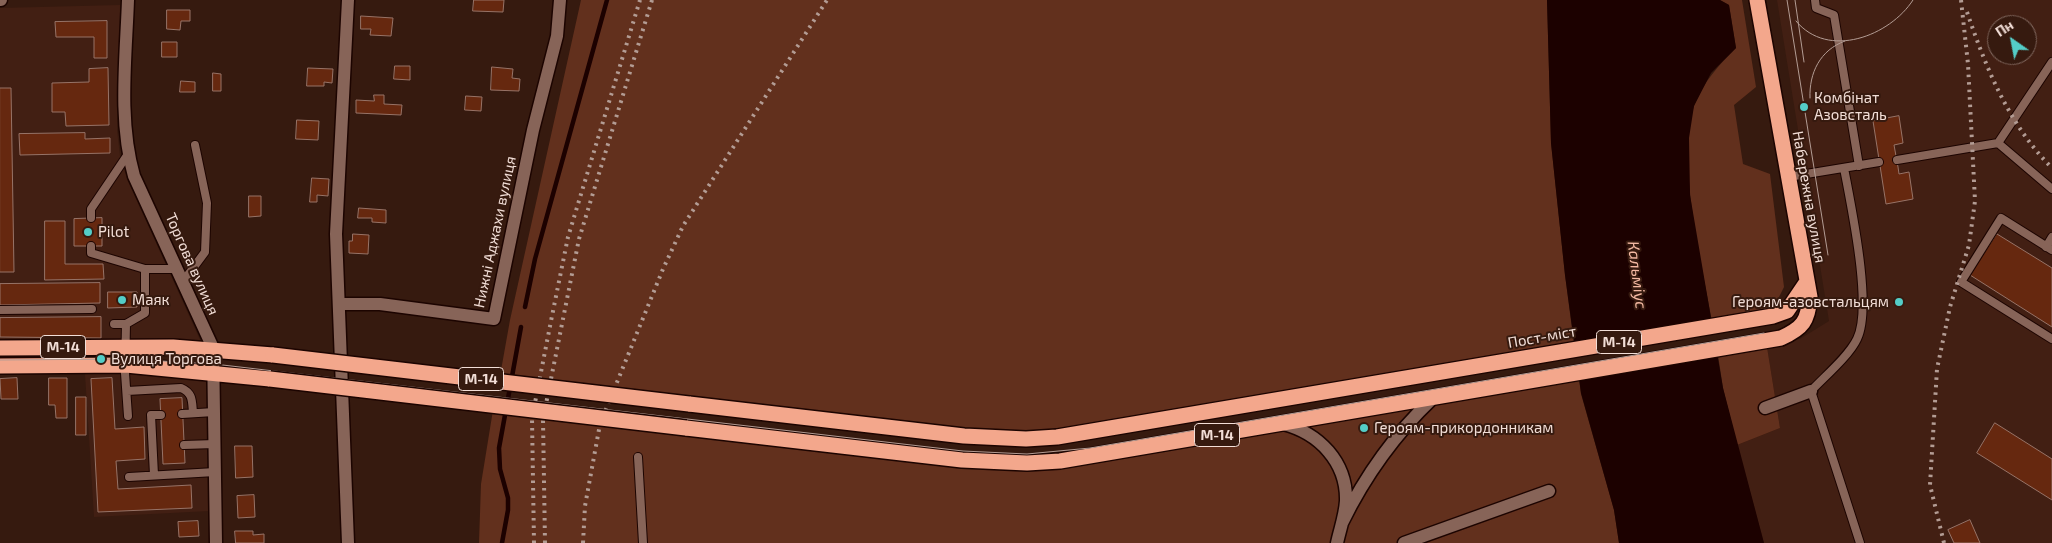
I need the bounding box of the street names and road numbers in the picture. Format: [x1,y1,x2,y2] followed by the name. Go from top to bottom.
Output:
[1789,129,1829,265] street label: Набережна вулиця
[470,154,520,310] street label: Нижні Аджахи вулиця
[161,210,223,318] street label: Торгова вулиця
[1506,322,1578,352] street label: Пост-міст
[1596,331,1642,354] road number: М-14
[40,336,86,358] road number: М-14
[458,368,504,390] road number: М-14
[1194,424,1240,446] road number: М-14

